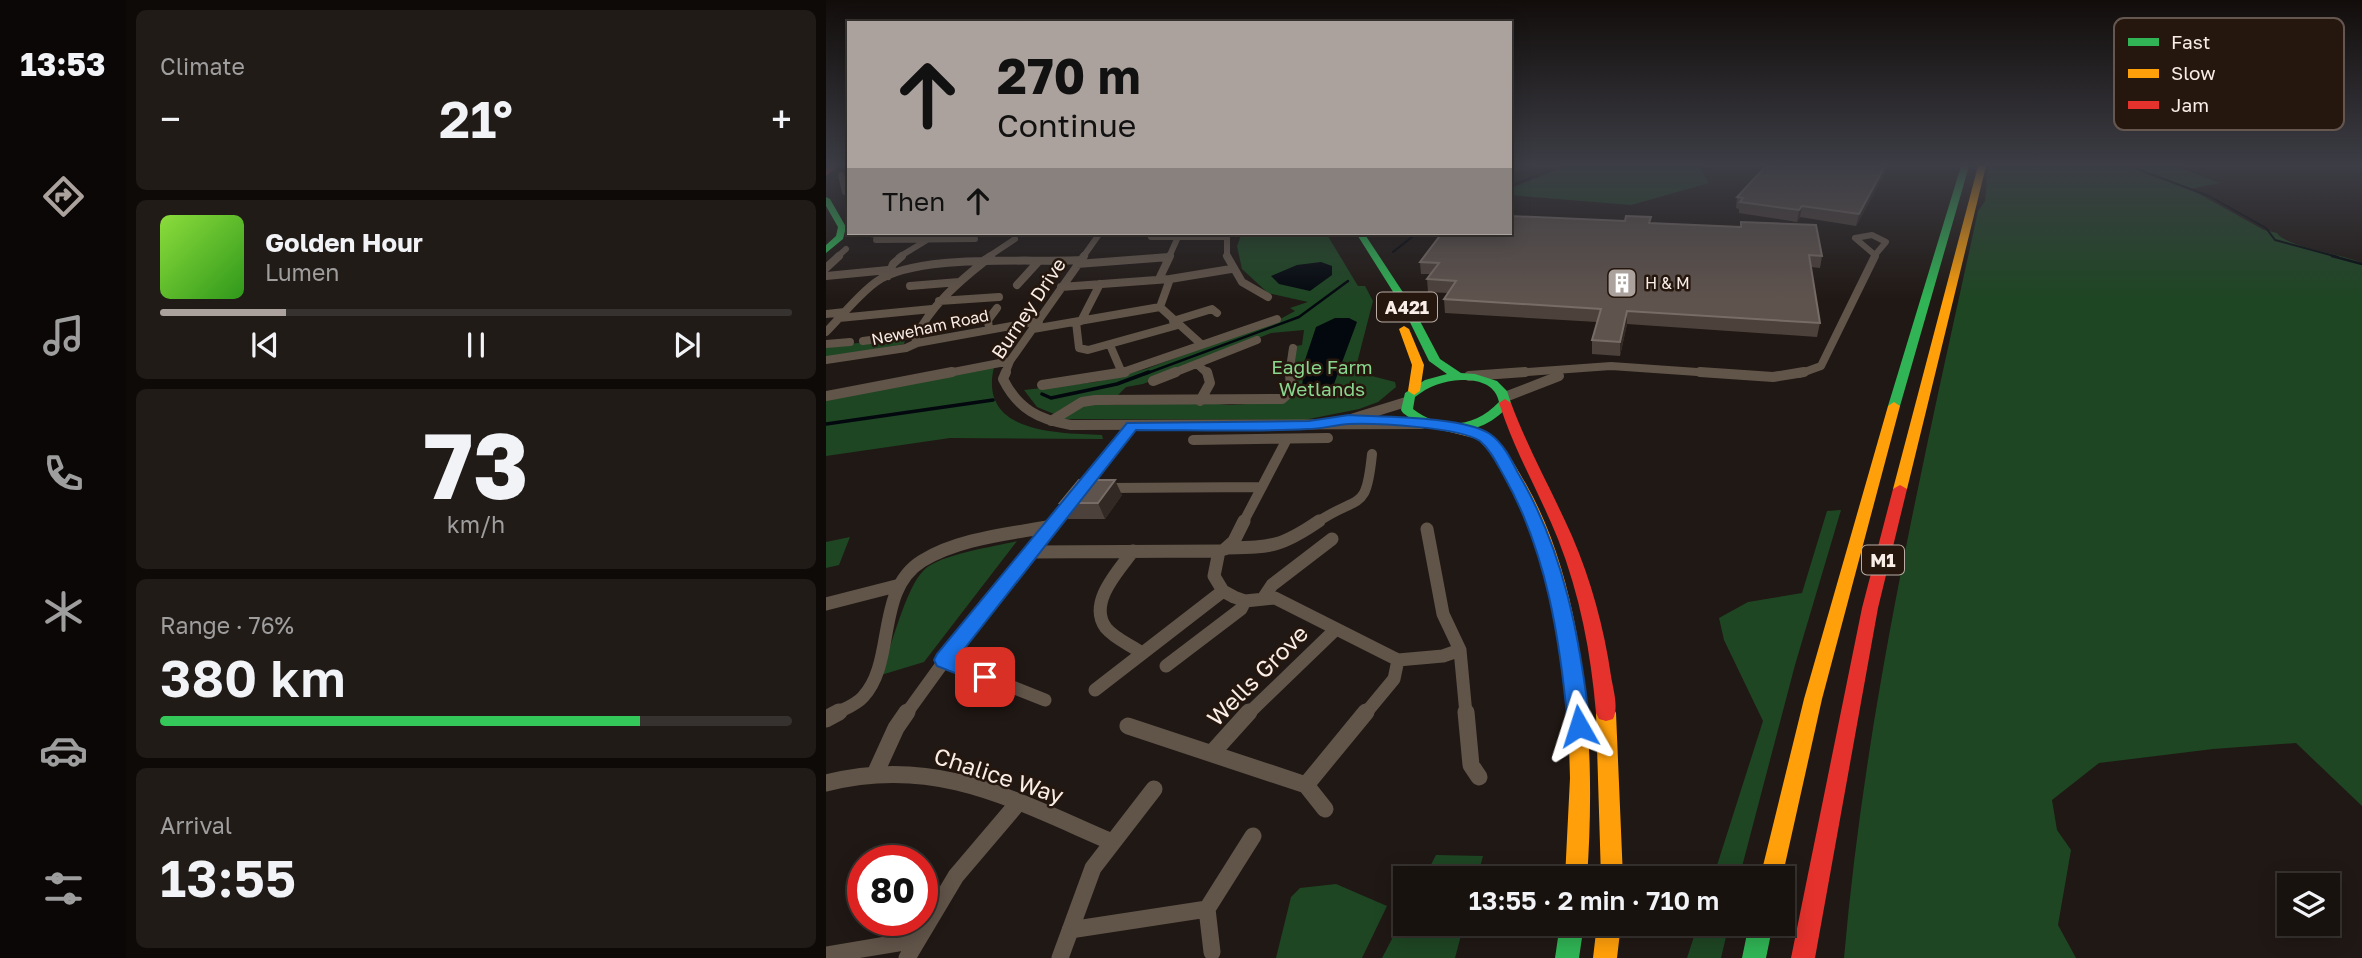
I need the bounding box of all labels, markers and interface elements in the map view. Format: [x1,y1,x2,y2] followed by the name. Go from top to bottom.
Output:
[2114,18,2344,130] legend
[2171,30,2210,53] text: Fast
[20,45,106,83] text: 13:53
[997,46,1141,105] text: 270 m
[882,49,973,140] icon: ahead
[160,52,245,80] text: Climate
[2171,61,2216,84] text: Slow
[439,87,513,149] text: 21°
[2171,93,2209,116] text: Jam
[160,96,181,141] text: −
[771,96,792,141] text: +
[997,106,1136,144] text: Continue
[39,172,88,221] icon: directions
[959,182,997,220] icon: ahead
[882,186,945,217] text: Then
[265,227,423,258] text: Golden Hour
[986,253,1070,363] street label: Burney Drive
[265,258,339,286] text: Lumen
[1605,266,1639,300] building icon: H & M
[1645,273,1690,293] place label: H & M
[1377,292,1437,321] road number: A421
[869,305,991,349] street label: Neweham Road
[39,311,88,360] icon: music
[246,326,284,364] icon: previous
[457,326,495,364] icon: pause
[668,326,706,364] icon: next
[1271,355,1373,400] park label: Eagle Farm Wetlands
[423,410,529,519] text: 73
[39,449,88,498] icon: phone
[447,510,505,538] text: km/h
[1862,546,1904,574] road number: M1
[39,587,88,636] icon: climate
[160,611,294,639] text: Range · 76%
[1201,619,1313,731] street label: Wells Grove
[160,646,346,708] text: 380 km
[955,647,1015,707] pin
[966,658,1004,696] icon: arrive
[1542,689,1616,763] position arrow
[39,726,88,775] icon: car
[931,741,1067,809] street label: Chalice Way
[160,811,232,839] text: Arrival
[847,845,938,936] speed limit sign: 80
[160,846,296,908] text: 13:55
[39,864,88,913] icon: filters
[2277,873,2340,936] map controls
[2277,873,2340,936] button: layers
[1469,885,1719,916] text: 13:55 · 2 min · 710 m

